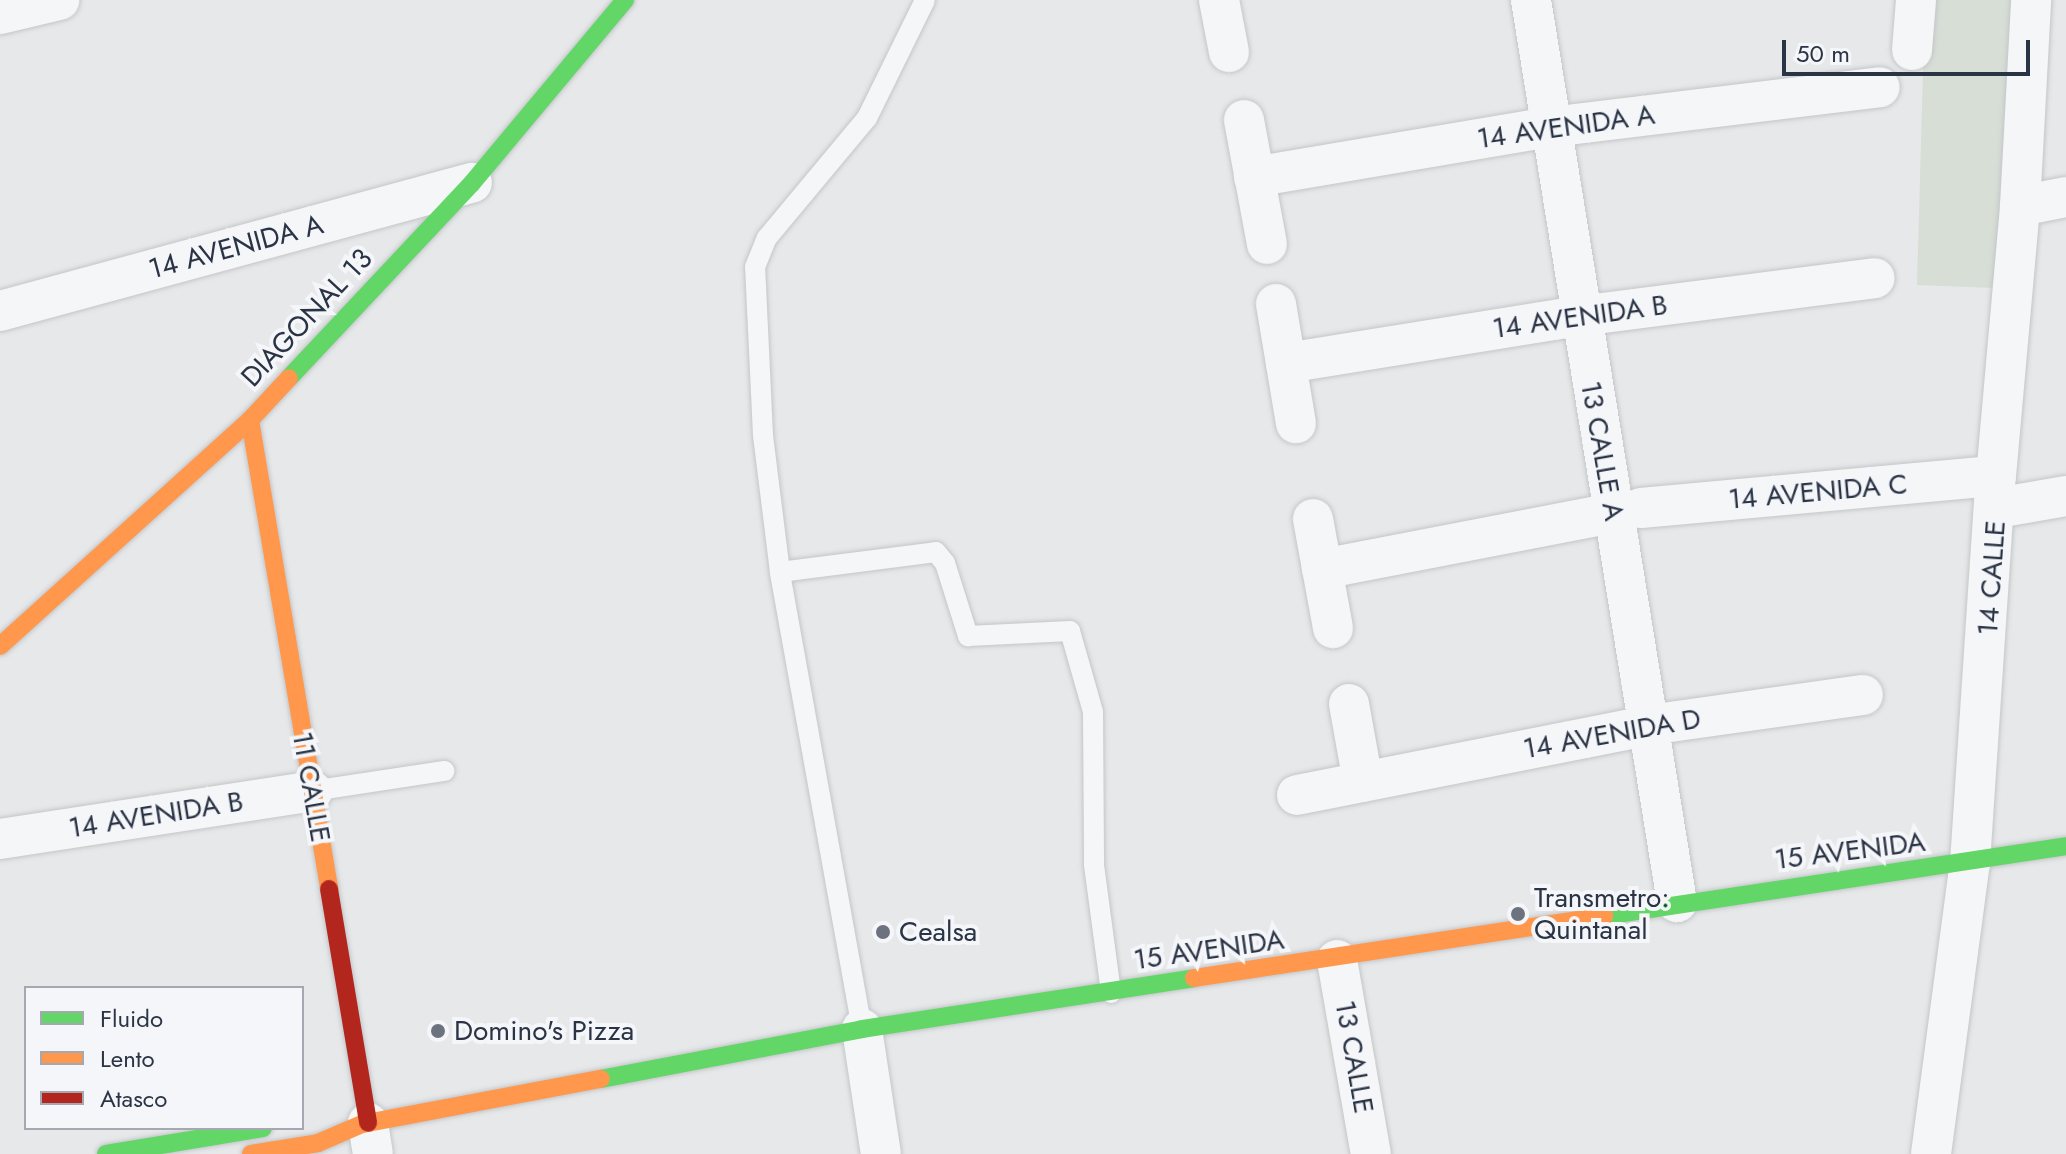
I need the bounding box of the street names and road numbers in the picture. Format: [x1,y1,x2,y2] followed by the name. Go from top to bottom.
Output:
[1475,98,1657,156] street label: 14 AVENIDA A
[145,208,327,286] street label: 14 AVENIDA A
[235,242,379,394] street label: DIAGONAL 13
[1490,288,1670,346] street label: 14 AVENIDA B
[1573,379,1631,523] street label: 13 CALLE A
[1727,467,1909,517] street label: 14 AVENIDA C
[1971,519,2013,637] street label: 14 CALLE
[1521,702,1703,766] street label: 14 AVENIDA D
[285,729,337,845] street label: 11 CALLE
[66,785,246,845] street label: 14 AVENIDA B
[1773,825,1927,877] street label: 15 AVENIDA
[1132,923,1286,977] street label: 15 AVENIDA
[1328,998,1380,1116] street label: 13 CALLE

